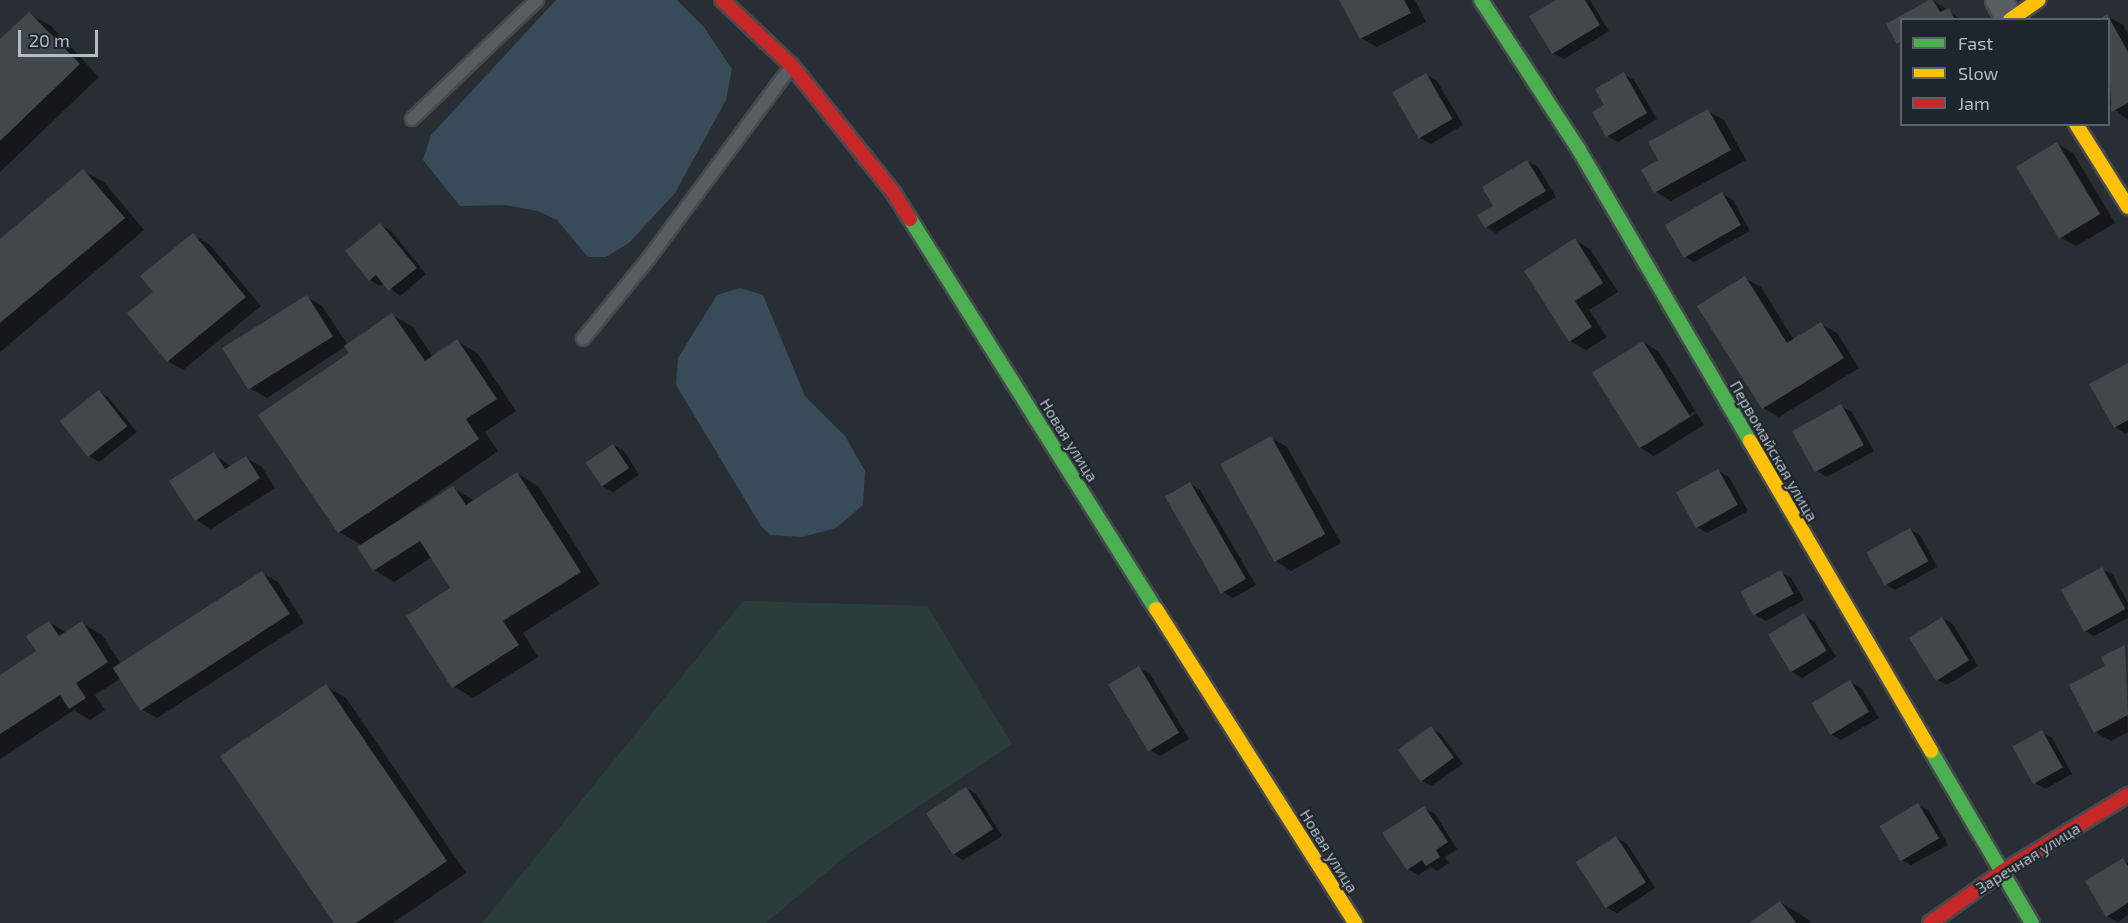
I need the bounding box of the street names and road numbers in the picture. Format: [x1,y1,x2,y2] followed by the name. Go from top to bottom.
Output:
[1726,377,1822,525] street label: Первомайская улица
[1036,395,1102,485] street label: Новая улица
[1296,806,1362,896] street label: Новая улица
[1972,818,2084,898] street label: Заречная улица

